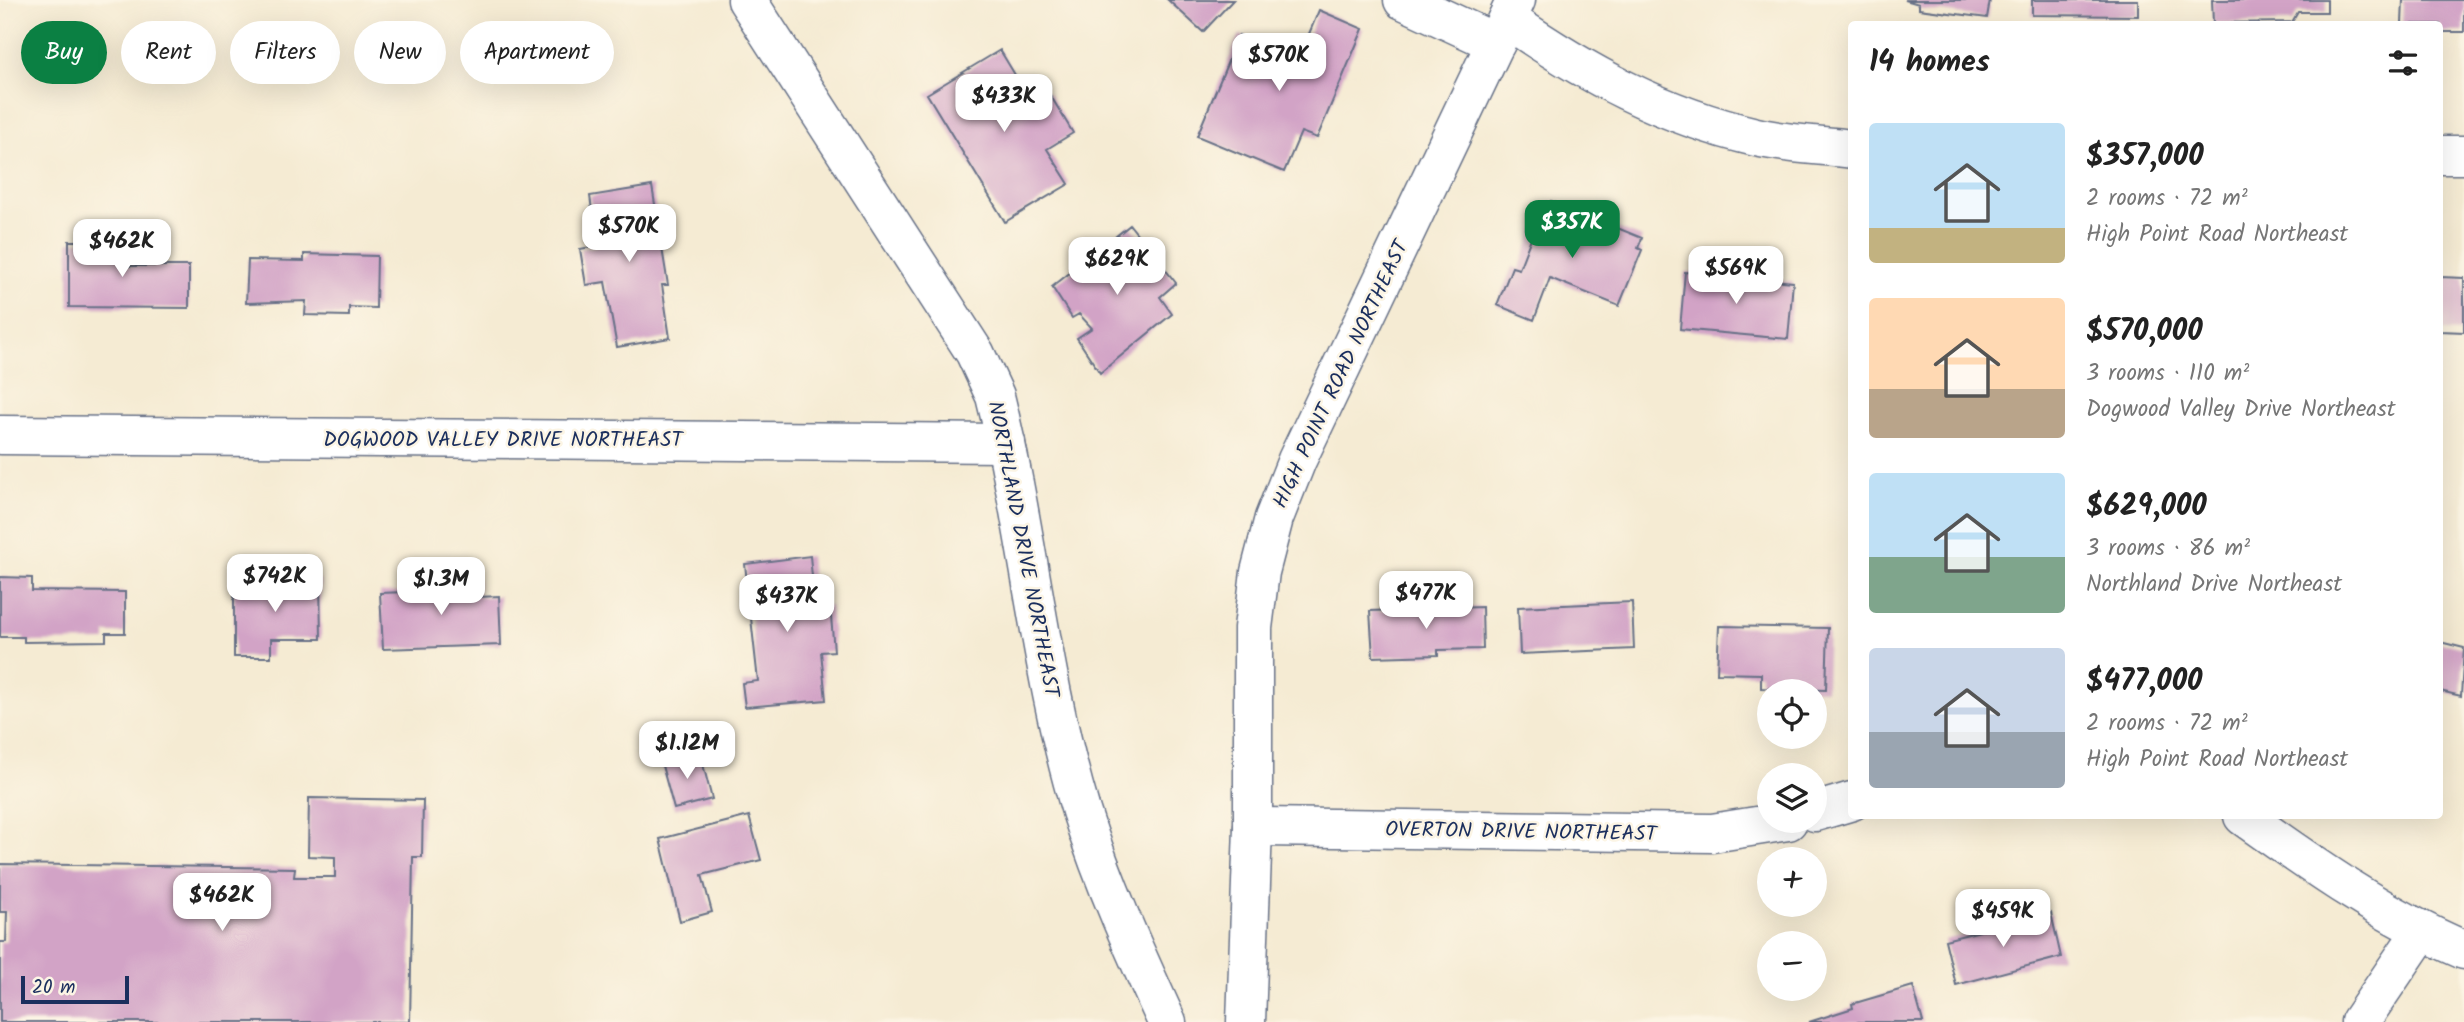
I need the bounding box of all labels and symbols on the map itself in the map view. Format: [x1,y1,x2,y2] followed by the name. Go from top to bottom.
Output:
[1230,34,1328,93] pin: $570K
[955,74,1053,134] pin: $433K
[1523,201,1621,260] pin: $357K
[580,204,678,264] pin: $570K
[73,219,171,279] pin: $462K
[1265,234,1419,514] street label: HIGH POINT ROAD NORTHEAST
[1068,238,1166,297] pin: $629K
[1687,246,1785,306] pin: $569K
[978,398,1068,702] street label: NORTHLAND DRIVE NORTHEAST
[323,424,684,457] street label: DOGWOOD VALLEY DRIVE NORTHEAST
[226,554,324,614] pin: $742K
[392,558,490,617] pin: $1.3M
[1377,572,1475,631] pin: $477K
[738,574,836,634] pin: $437K
[630,722,744,781] pin: $1.12M
[1385,814,1659,851] street label: OVERTON DRIVE NORTHEAST
[173,874,271,933] pin: $462K
[1954,890,2052,949] pin: $459K
[21,973,130,1005] scale bar

